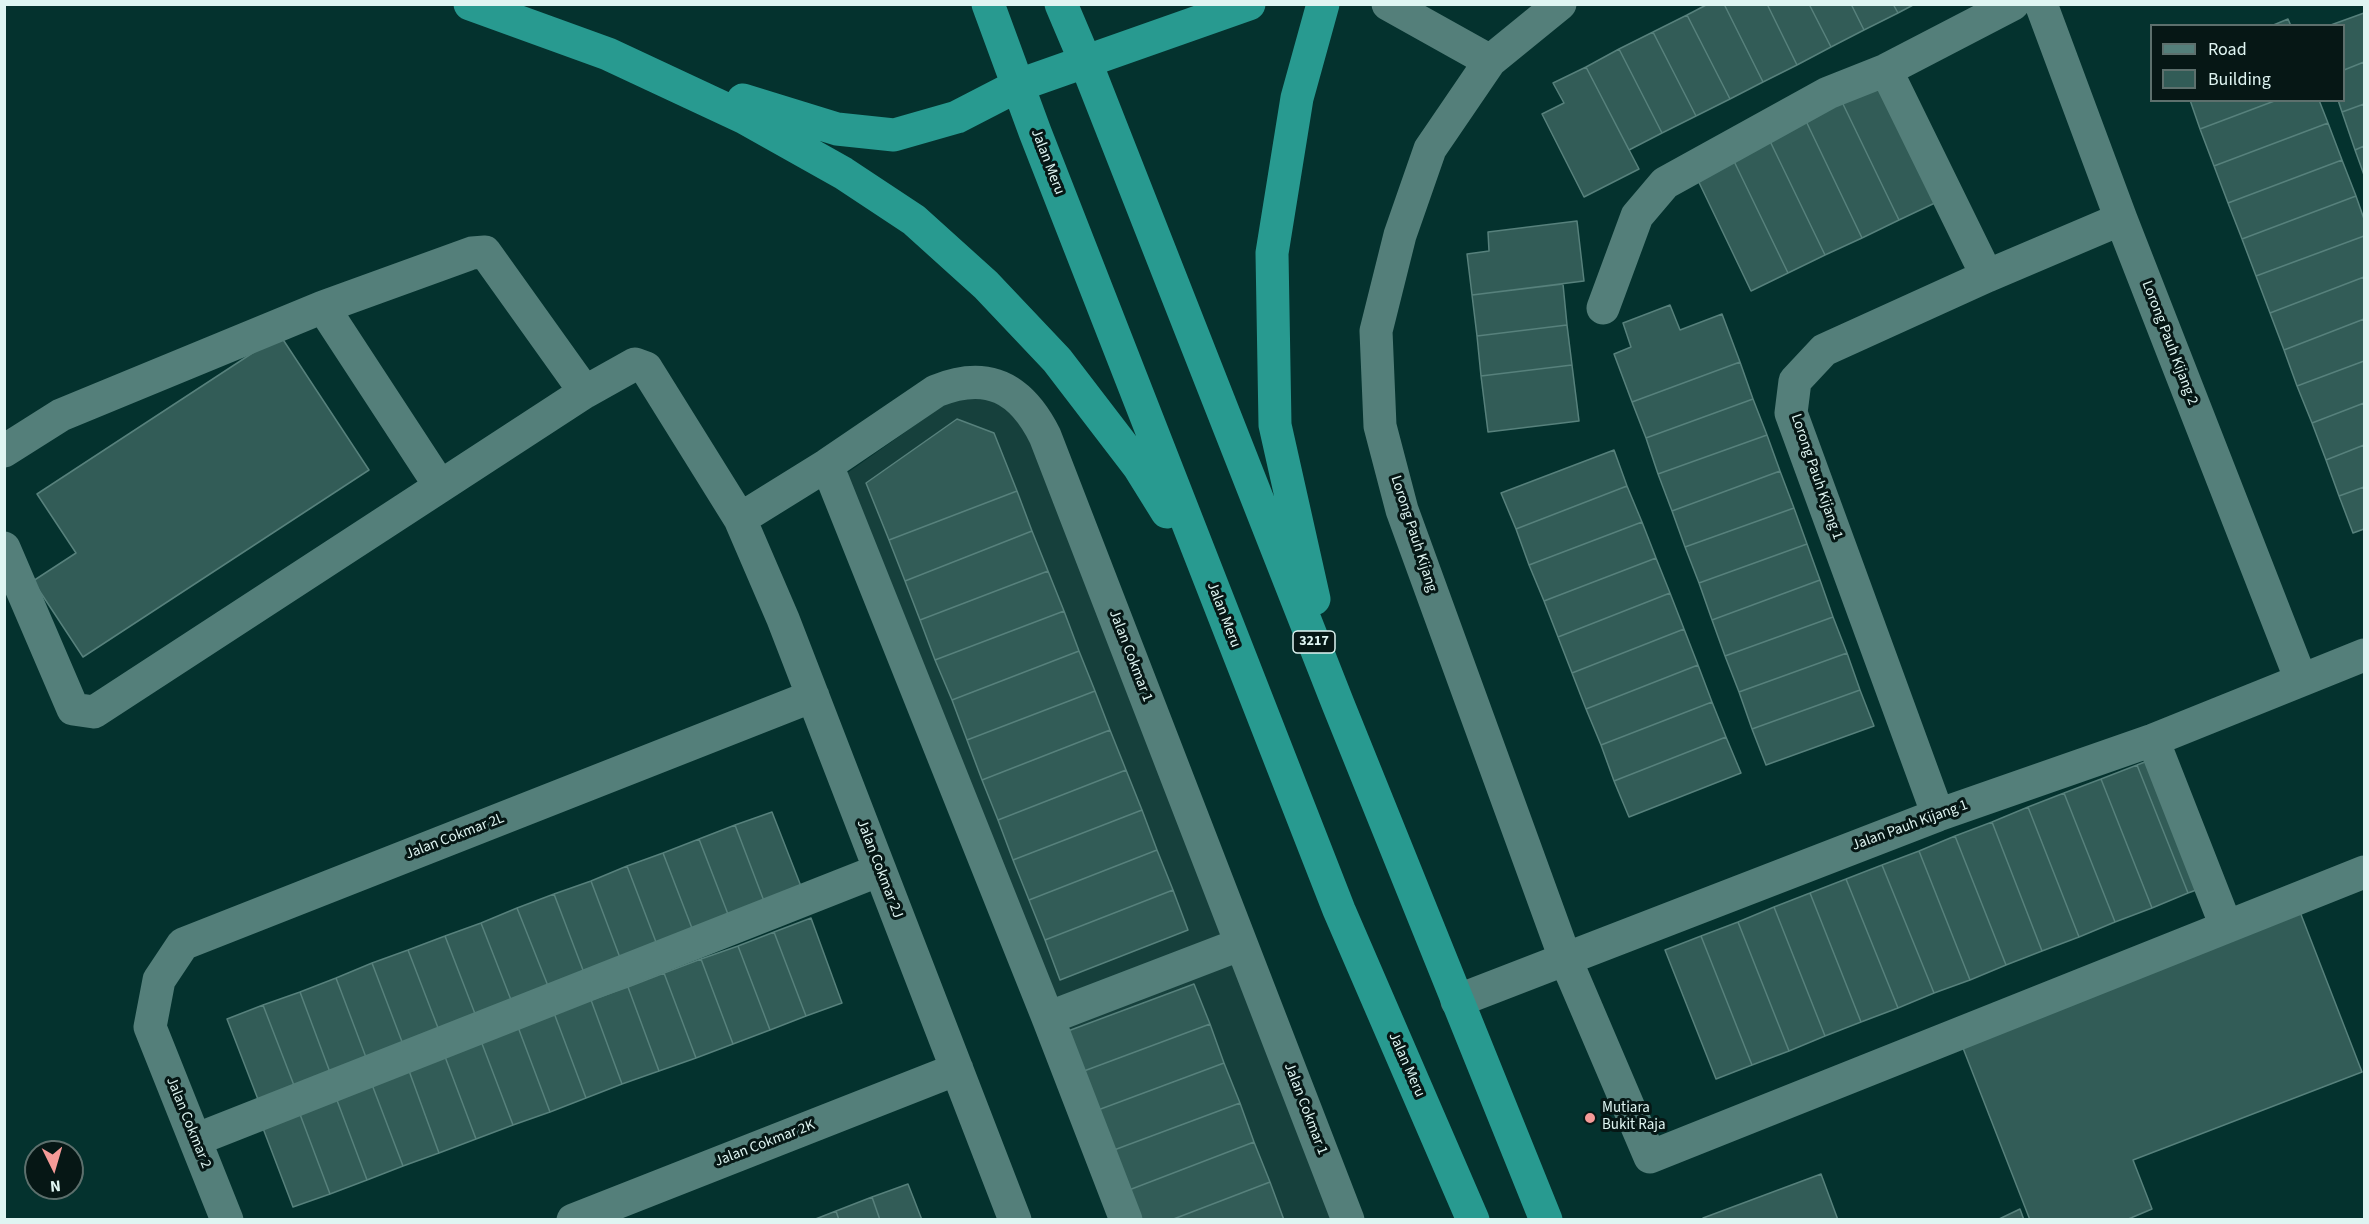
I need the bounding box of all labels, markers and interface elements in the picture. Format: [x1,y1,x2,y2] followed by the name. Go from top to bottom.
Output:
[2150,24,2345,102] legend
[2208,37,2247,62] text: Road
[2208,67,2271,92] text: Building
[1026,127,1068,197] street label: Jalan Meru
[2137,278,2201,408] street label: Lorong Pauh Kijang 2
[1786,412,1846,542] street label: Lorong Pauh Kijang 1
[1386,474,1440,594] street label: Lorong Pauh Kijang
[1202,580,1244,650] street label: Jalan Meru
[1104,607,1156,705] street label: Jalan Cokmar 1
[1293,631,1335,653] road number: 3217
[1850,797,1970,855] street label: Jalan Pauh Kijang 1
[403,810,507,864] street label: Jalan Cokmar 2L
[852,817,906,921] street label: Jalan Cokmar 2J
[1384,1030,1428,1100] street label: Jalan Meru
[1279,1060,1331,1158] street label: Jalan Cokmar 1
[161,1075,215,1171] street label: Jalan Cokmar 2
[1602,1100,1665,1135] place label: Mutiara Bukit Raja
[1583,1111,1597,1125] marker: Mutiara Bukit Raja
[712,1117,818,1171] street label: Jalan Cokmar 2K
[24,1140,84,1200] north arrow
[49,1175,62,1197] text: N

